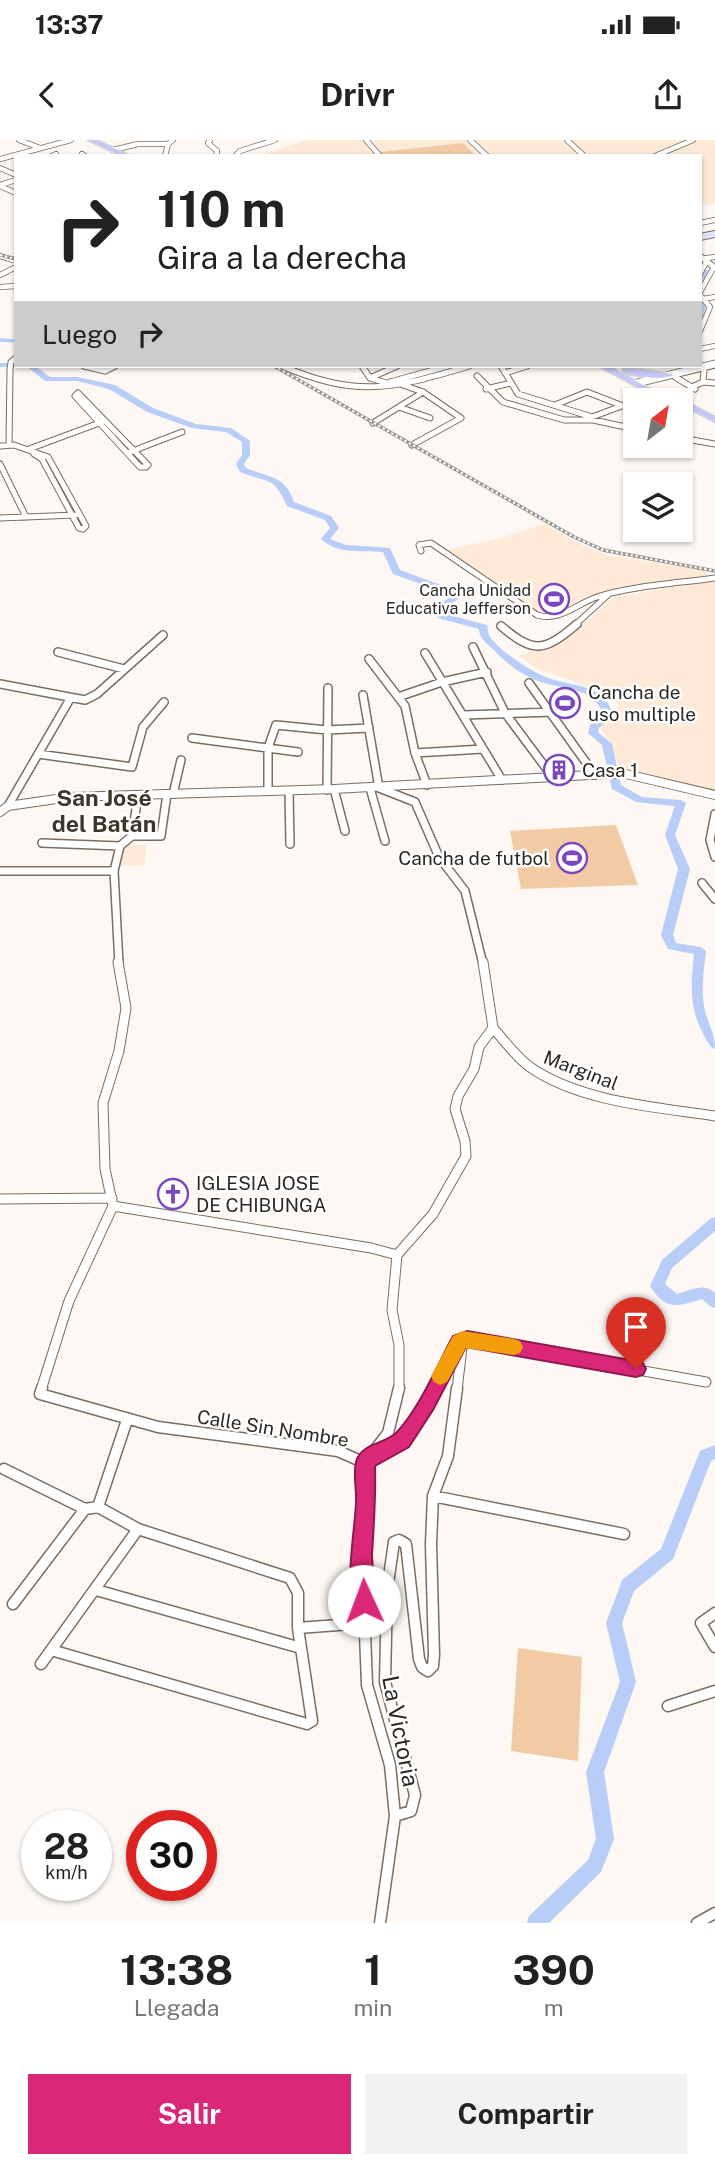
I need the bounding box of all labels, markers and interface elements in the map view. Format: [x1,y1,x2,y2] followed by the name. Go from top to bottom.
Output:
[35,9,104,40] text: 13:37
[28,76,66,114] icon: back
[320,76,395,113] text: Drivr
[649,76,687,114] icon: share
[157,180,285,238] text: 110 m
[42,182,133,273] icon: right
[157,239,407,276] text: Gira a la derecha
[131,315,169,353] icon: right
[42,319,117,350] text: Luego
[623,388,693,458] north arrow
[623,388,693,542] map controls
[623,472,693,542] button: layers
[386,581,531,618] place label: Cancha Unidad Educativa Jefferson
[537,582,571,616] sports icon: Cancha Unidad Educativa Jefferson
[588,681,696,725] place label: Cancha de uso multiple
[548,686,582,720] sports icon: Cancha de uso multiple
[542,753,576,787] building icon: Casa 1
[582,759,638,781] place label: Casa 1
[52,784,156,837] district label: San José del Batán
[555,841,589,875] sports icon: Cancha de futbol
[398,847,549,869] place label: Cancha de futbol
[541,1046,621,1094] street label: Marginal
[196,1172,326,1216] place label: IGLESIA JOSE DE CHIBUNGA
[156,1177,190,1211] church icon: IGLESIA JOSE DE CHIBUNGA
[606,1297,666,1369] pin
[617,1308,655,1346] icon: arrive
[196,1405,350,1451] street label: Calle Sin Nombre
[327,1564,401,1638] position arrow
[377,1673,425,1789] street label: La Victoria
[126,1810,217,1901] speed limit sign: 30
[44,1826,89,1867] text: 28
[45,1862,88,1883] text: km/h
[120,1945,233,1994] text: 13:38
[364,1945,382,1994] text: 1
[512,1945,595,1994] text: 390
[134,1994,220,2021] text: Llegada
[353,1994,392,2021] text: min
[544,1994,564,2021] text: m
[28,2074,351,2154] button: Salir
[365,2074,687,2154] button: Compartir

